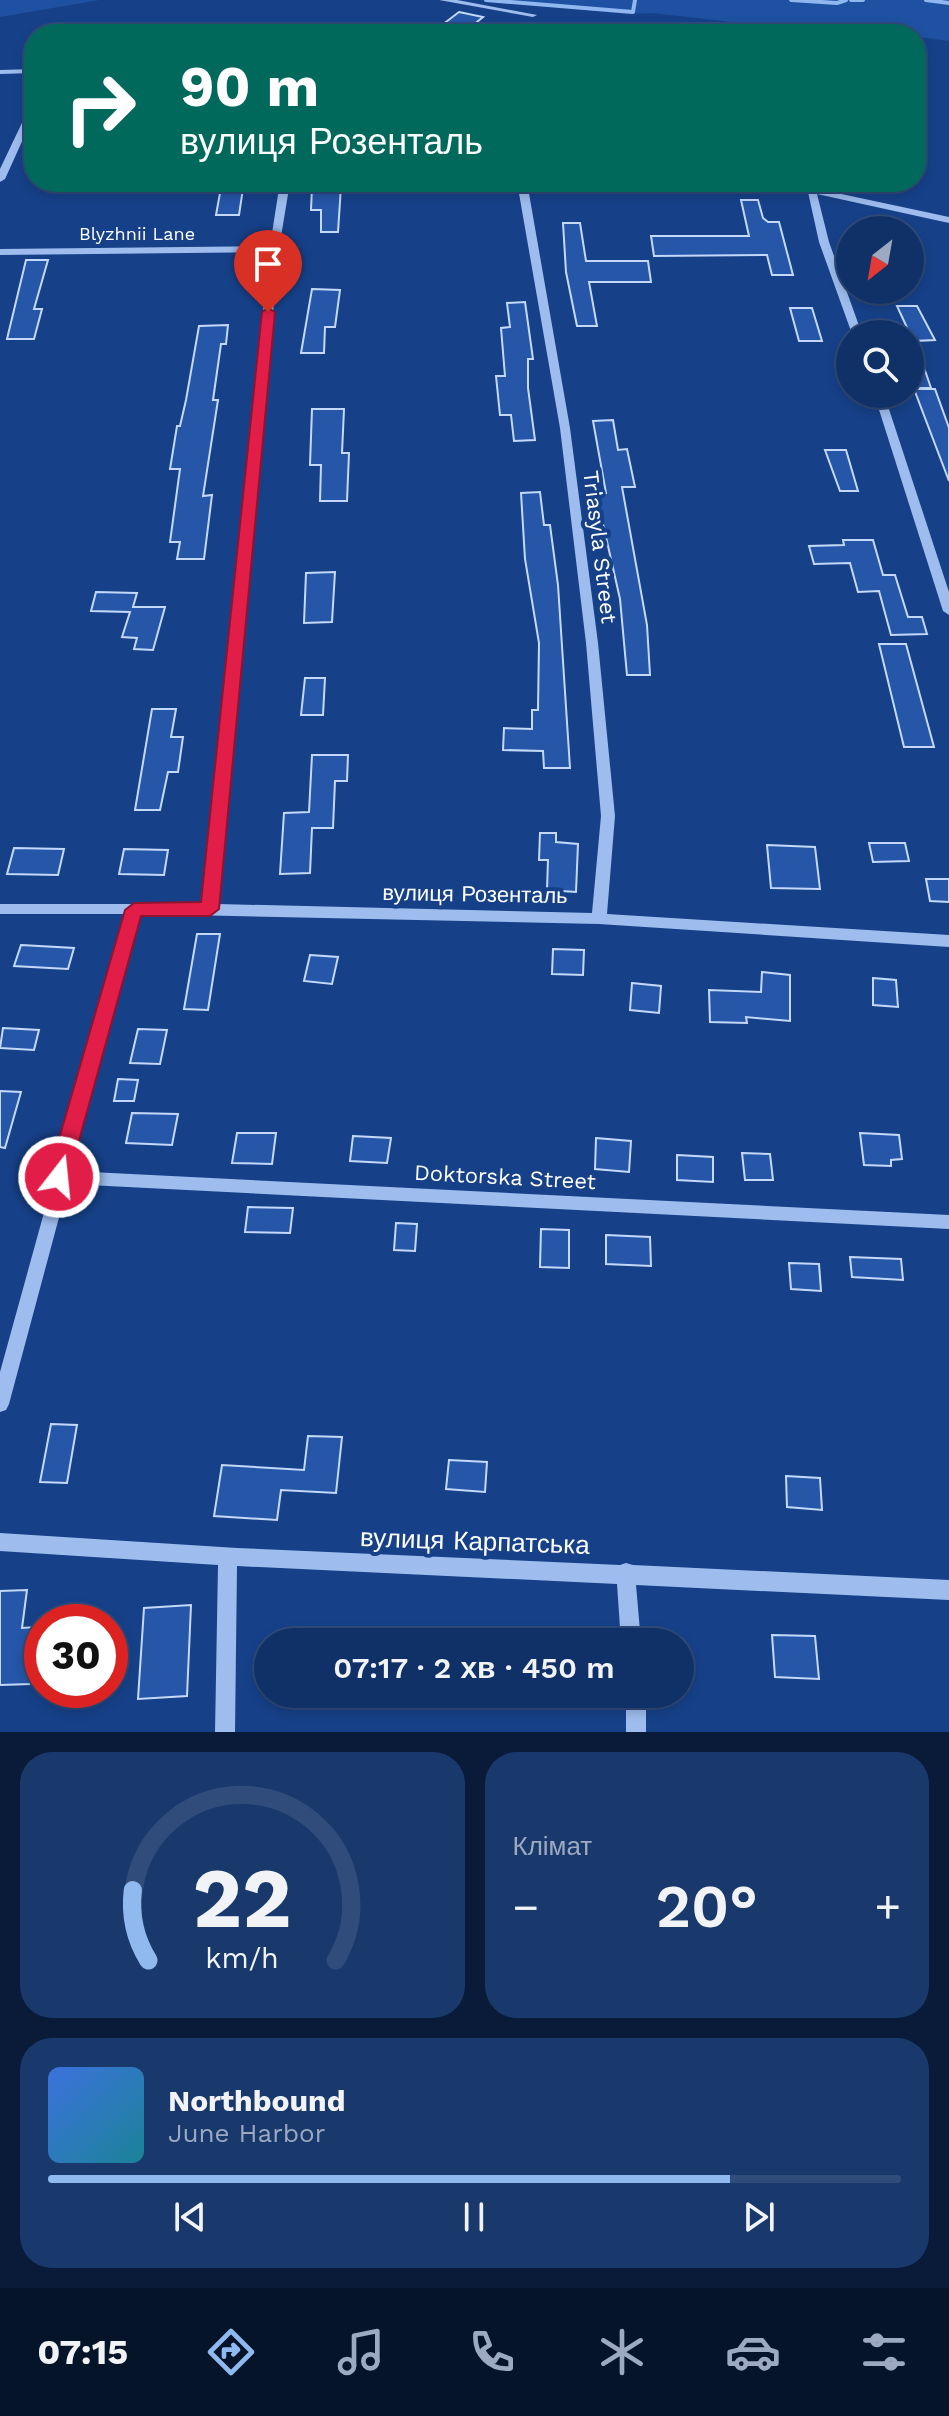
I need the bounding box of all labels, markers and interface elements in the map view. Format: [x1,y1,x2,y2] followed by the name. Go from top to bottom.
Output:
[180,54,319,120] text: 90 m
[48,56,152,160] icon: right
[180,121,483,163] text: вулиця Розенталь
[836,216,924,304] north arrow
[836,216,924,408] map controls
[79,223,195,244] street label: Blyzhnii Lane
[234,230,302,312] pin
[246,242,290,286] icon: arrive
[836,320,924,408] button: search
[578,469,622,625] street label: Triasyla Street
[382,880,568,908] street label: вулиця Розенталь
[17,1135,101,1219] position arrow
[413,1160,597,1194] street label: Doktorska Street
[360,1522,591,1560] street label: вулиця Карпатська
[24,1604,128,1708] speed limit sign: 30
[333,1650,615,1685] text: 07:17 · 2 хв · 450 m
[513,1831,592,1861] text: Клімат
[193,1850,292,1947] text: 22
[655,1871,758,1942] text: 20°
[513,1881,539,1933] text: −
[874,1881,901,1933] text: +
[205,1941,279,1975] text: km/h
[168,2083,345,2118] text: Northbound
[168,2118,325,2148] text: June Harbor
[168,2195,212,2239] icon: previous
[452,2195,496,2239] icon: pause
[737,2195,781,2239] icon: next
[203,2324,259,2380] icon: directions
[333,2324,389,2380] icon: music
[464,2324,520,2380] icon: phone
[594,2324,650,2380] icon: climate
[725,2324,781,2380] icon: car
[856,2324,912,2380] icon: filters
[37,2331,128,2373] text: 07:15

